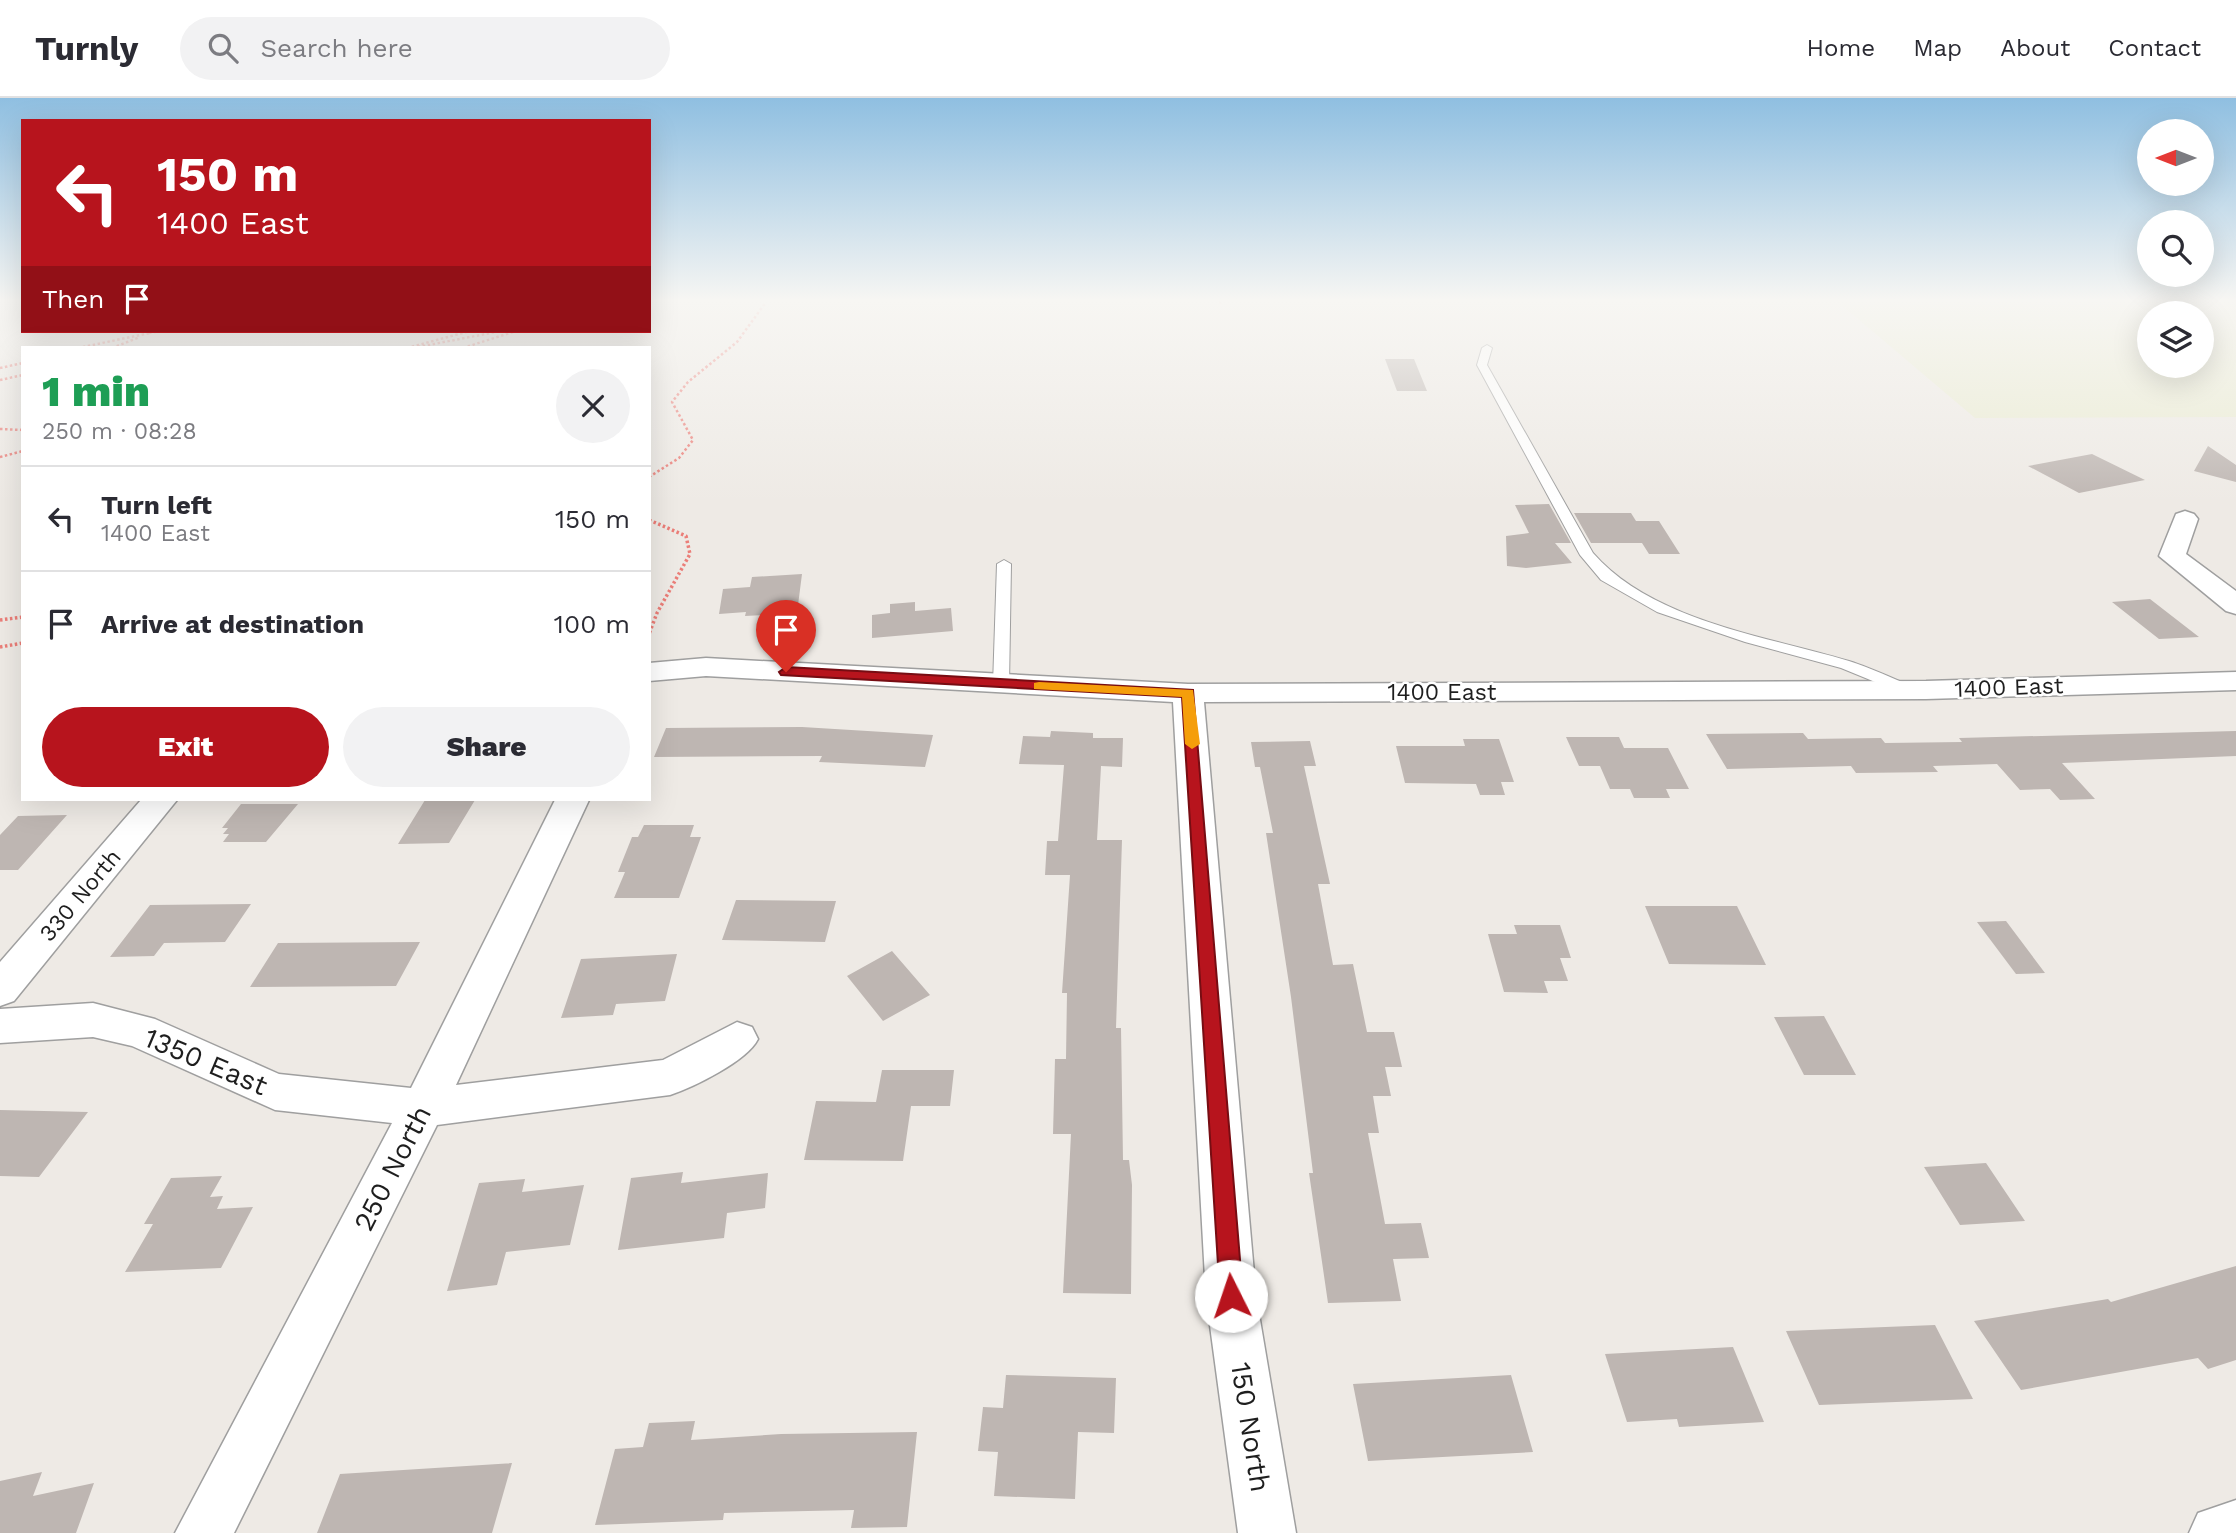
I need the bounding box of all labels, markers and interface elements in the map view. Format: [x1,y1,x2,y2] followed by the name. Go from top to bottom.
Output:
[180,17,670,80] search box
[35,29,138,68] text: Turnly
[204,29,242,67] icon: search
[260,33,413,63] text: Search here
[1807,34,1875,62] text: Home
[1913,34,1962,62] text: Map
[2000,34,2070,62] text: About
[2108,34,2201,62] text: Contact
[2137,119,2214,196] north arrow
[2137,119,2214,378] map controls
[157,145,298,203] text: 150 m
[42,147,133,238] icon: left
[157,204,309,242] text: 1400 East
[2137,210,2214,287] button: search
[118,280,156,318] icon: arrive
[42,284,104,314] text: Then
[2137,301,2214,378] button: layers
[42,367,150,416] text: 1 min
[556,369,630,443] button: close
[42,418,197,445] text: 250 m · 08:28
[101,490,212,520] text: Turn left
[42,500,80,538] icon: left
[555,504,630,534] text: 150 m
[101,520,210,547] text: 1400 East
[756,600,816,672] pin
[42,605,80,643] icon: arrive
[101,609,364,639] text: Arrive at destination
[554,609,630,639] text: 100 m
[767,611,805,649] icon: arrive
[1954,672,2064,703] street label: 1400 East
[1388,679,1497,706] street label: 1400 East
[42,707,329,787] button: Exit
[343,707,630,787] button: Share
[34,844,127,947] street label: 330 North
[139,1021,273,1102] street label: 1350 East
[347,1100,438,1236] street label: 250 North
[1194,1259,1268,1333] position arrow
[1224,1360,1277,1494] street label: 150 North

